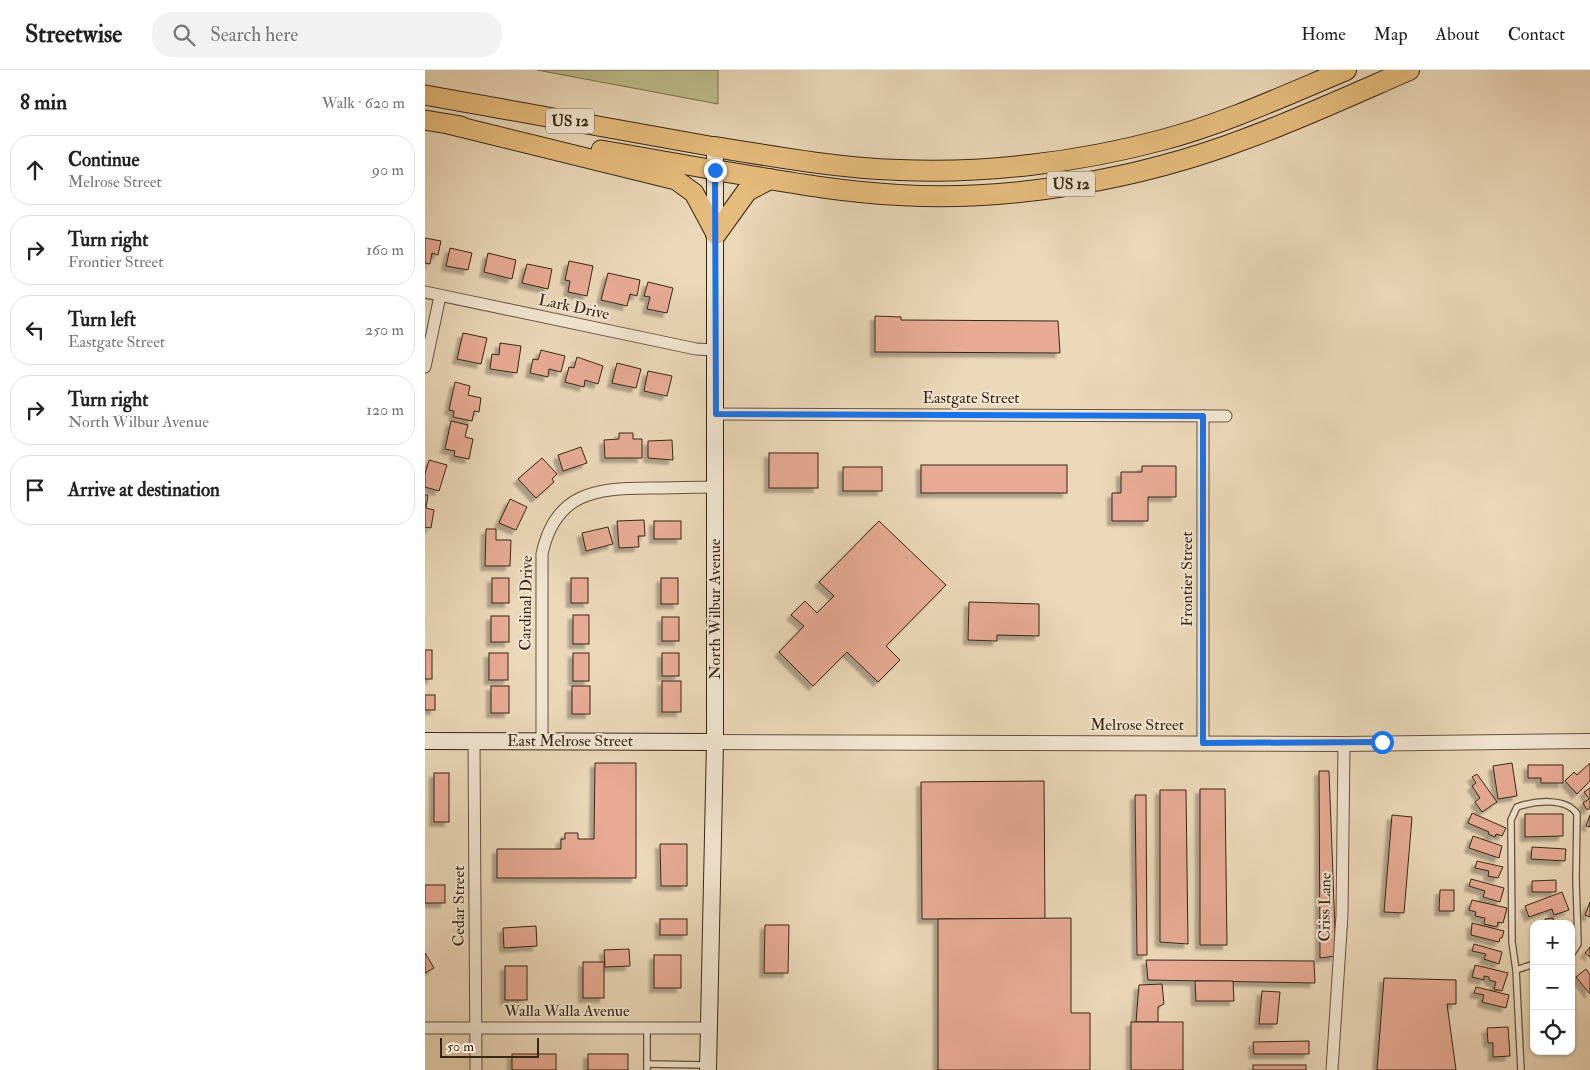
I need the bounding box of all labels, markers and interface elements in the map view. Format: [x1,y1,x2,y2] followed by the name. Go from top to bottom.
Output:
[152,12,502,57] search box
[25,19,122,50] text: Streetwise
[170,21,198,49] icon: search
[210,23,298,47] text: Search here
[1301,23,1346,46] text: Home
[1374,23,1408,46] text: Map
[1436,23,1480,46] text: About
[1508,23,1565,46] text: Contact
[20,89,67,116] text: 8 min
[322,93,405,113] text: Walk · 620 m
[546,108,594,134] road number: US 12
[68,148,139,172] text: Continue
[21,156,49,184] icon: ahead
[704,159,727,182] route end
[372,160,404,180] text: 90 m
[68,172,162,192] text: Melrose Street
[1047,172,1095,196] road number: US 12
[68,228,148,252] text: Turn right
[21,236,49,264] icon: right
[366,240,404,260] text: 160 m
[68,252,163,272] text: Frontier Street
[537,290,611,324] street label: Lark Drive
[68,308,136,332] text: Turn left
[21,316,49,344] icon: left
[365,320,404,340] text: 250 m
[68,332,165,352] text: Eastgate Street
[68,388,148,412] text: Turn right
[922,388,1020,408] street label: Eastgate Street
[21,396,49,424] icon: right
[366,400,404,420] text: 120 m
[68,412,209,432] text: North Wilbur Avenue
[21,476,49,504] icon: arrive
[68,478,220,502] text: Arrive at destination
[1177,531,1197,627] street label: Frontier Street
[705,538,725,679] street label: North Wilbur Avenue
[515,555,537,651] street label: Cardinal Drive
[1090,715,1184,735] street label: Melrose Street
[507,731,633,751] street label: East Melrose Street
[1371,731,1394,754] route start
[449,866,469,946] street label: Cedar Street
[1314,872,1336,942] street label: Criss Lane
[1530,920,1575,1055] map controls
[1530,920,1575,965] button: +
[1530,965,1575,1010] button: −
[503,1001,630,1021] street label: Walla Walla Avenue
[1530,1010,1575,1055] button: locate
[440,1035,539,1058] scale bar
[447,1038,474,1055] text: 50 m

